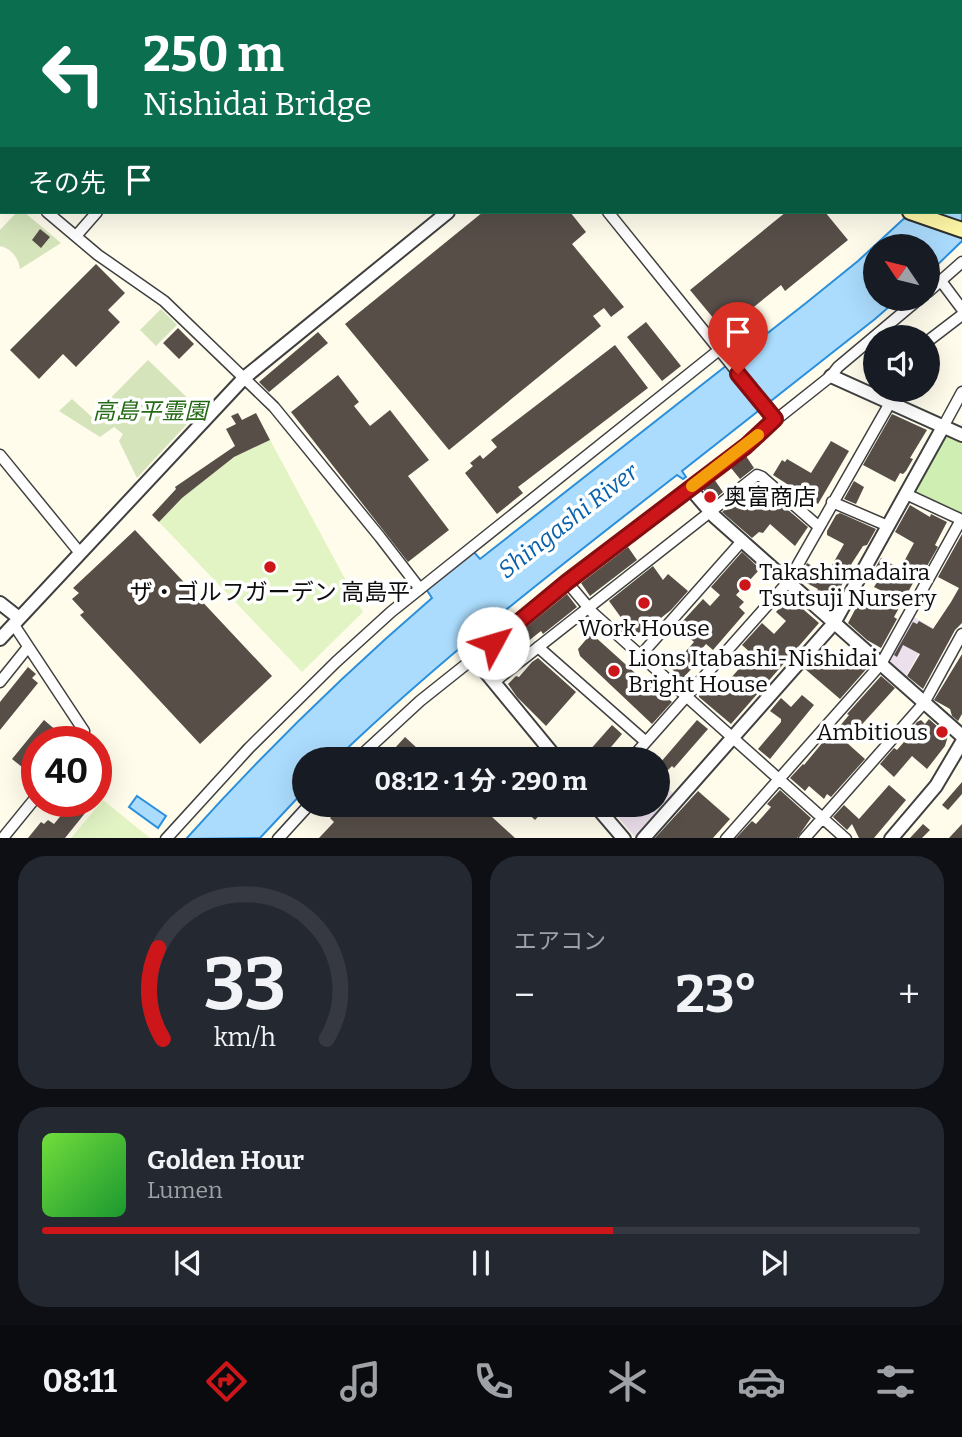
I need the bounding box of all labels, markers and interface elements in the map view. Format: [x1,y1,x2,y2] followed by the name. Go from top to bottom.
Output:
[143,25,284,84] text: 250 m
[28,28,119,119] icon: left
[143,85,372,123] text: Nishidai Bridge
[120,161,158,199] icon: arrive
[28,168,106,199] text: その先
[863,234,940,312] north arrow
[863,234,940,402] map controls
[708,302,768,374] pin
[719,313,757,351] icon: arrive
[863,325,940,402] button: sound
[93,397,211,425] park label: 高島平霊園
[493,457,644,584] water label: Shingashi River
[724,483,816,511] place label: 奥富商店
[702,489,718,505] marker: 奥富商店
[759,558,937,612] place label: Takashimadaira Tsutsuji Nursery
[262,559,278,575] marker: ザ・ゴルフガーデン 高島平
[737,577,753,593] marker: Takashimadaira Tsutsuji Nursery
[130,578,410,606] place label: ザ・ゴルフガーデン 高島平
[636,595,652,611] marker: Work House
[456,606,530,680] position arrow
[578,614,710,642] place label: Work House
[628,644,878,698] place label: Lions Itabashi-Nishidai Bright House
[606,663,622,679] marker: Lions Itabashi-Nishidai Bright House
[816,718,928,746] place label: Ambitious
[934,724,950,740] marker: Ambitious
[21,726,112,817] speed limit sign: 40
[375,766,587,797] text: 08:12 · 1 分 · 290 m
[514,927,606,955] text: エアコン
[204,941,286,1028] text: 33
[676,963,758,1026] text: 23°
[514,972,535,1018] text: −
[898,972,920,1018] text: +
[214,1022,276,1052] text: km/h
[147,1145,304,1176] text: Golden Hour
[147,1176,223,1204] text: Lumen
[169,1244,207,1282] icon: previous
[462,1244,500,1282] icon: pause
[755,1244,793,1282] icon: next
[202,1357,251,1406] icon: directions
[336,1357,385,1406] icon: music
[469,1357,518,1406] icon: phone
[603,1357,652,1406] icon: climate
[737,1357,786,1406] icon: car
[871,1357,920,1406] icon: filters
[42,1362,117,1400] text: 08:11

